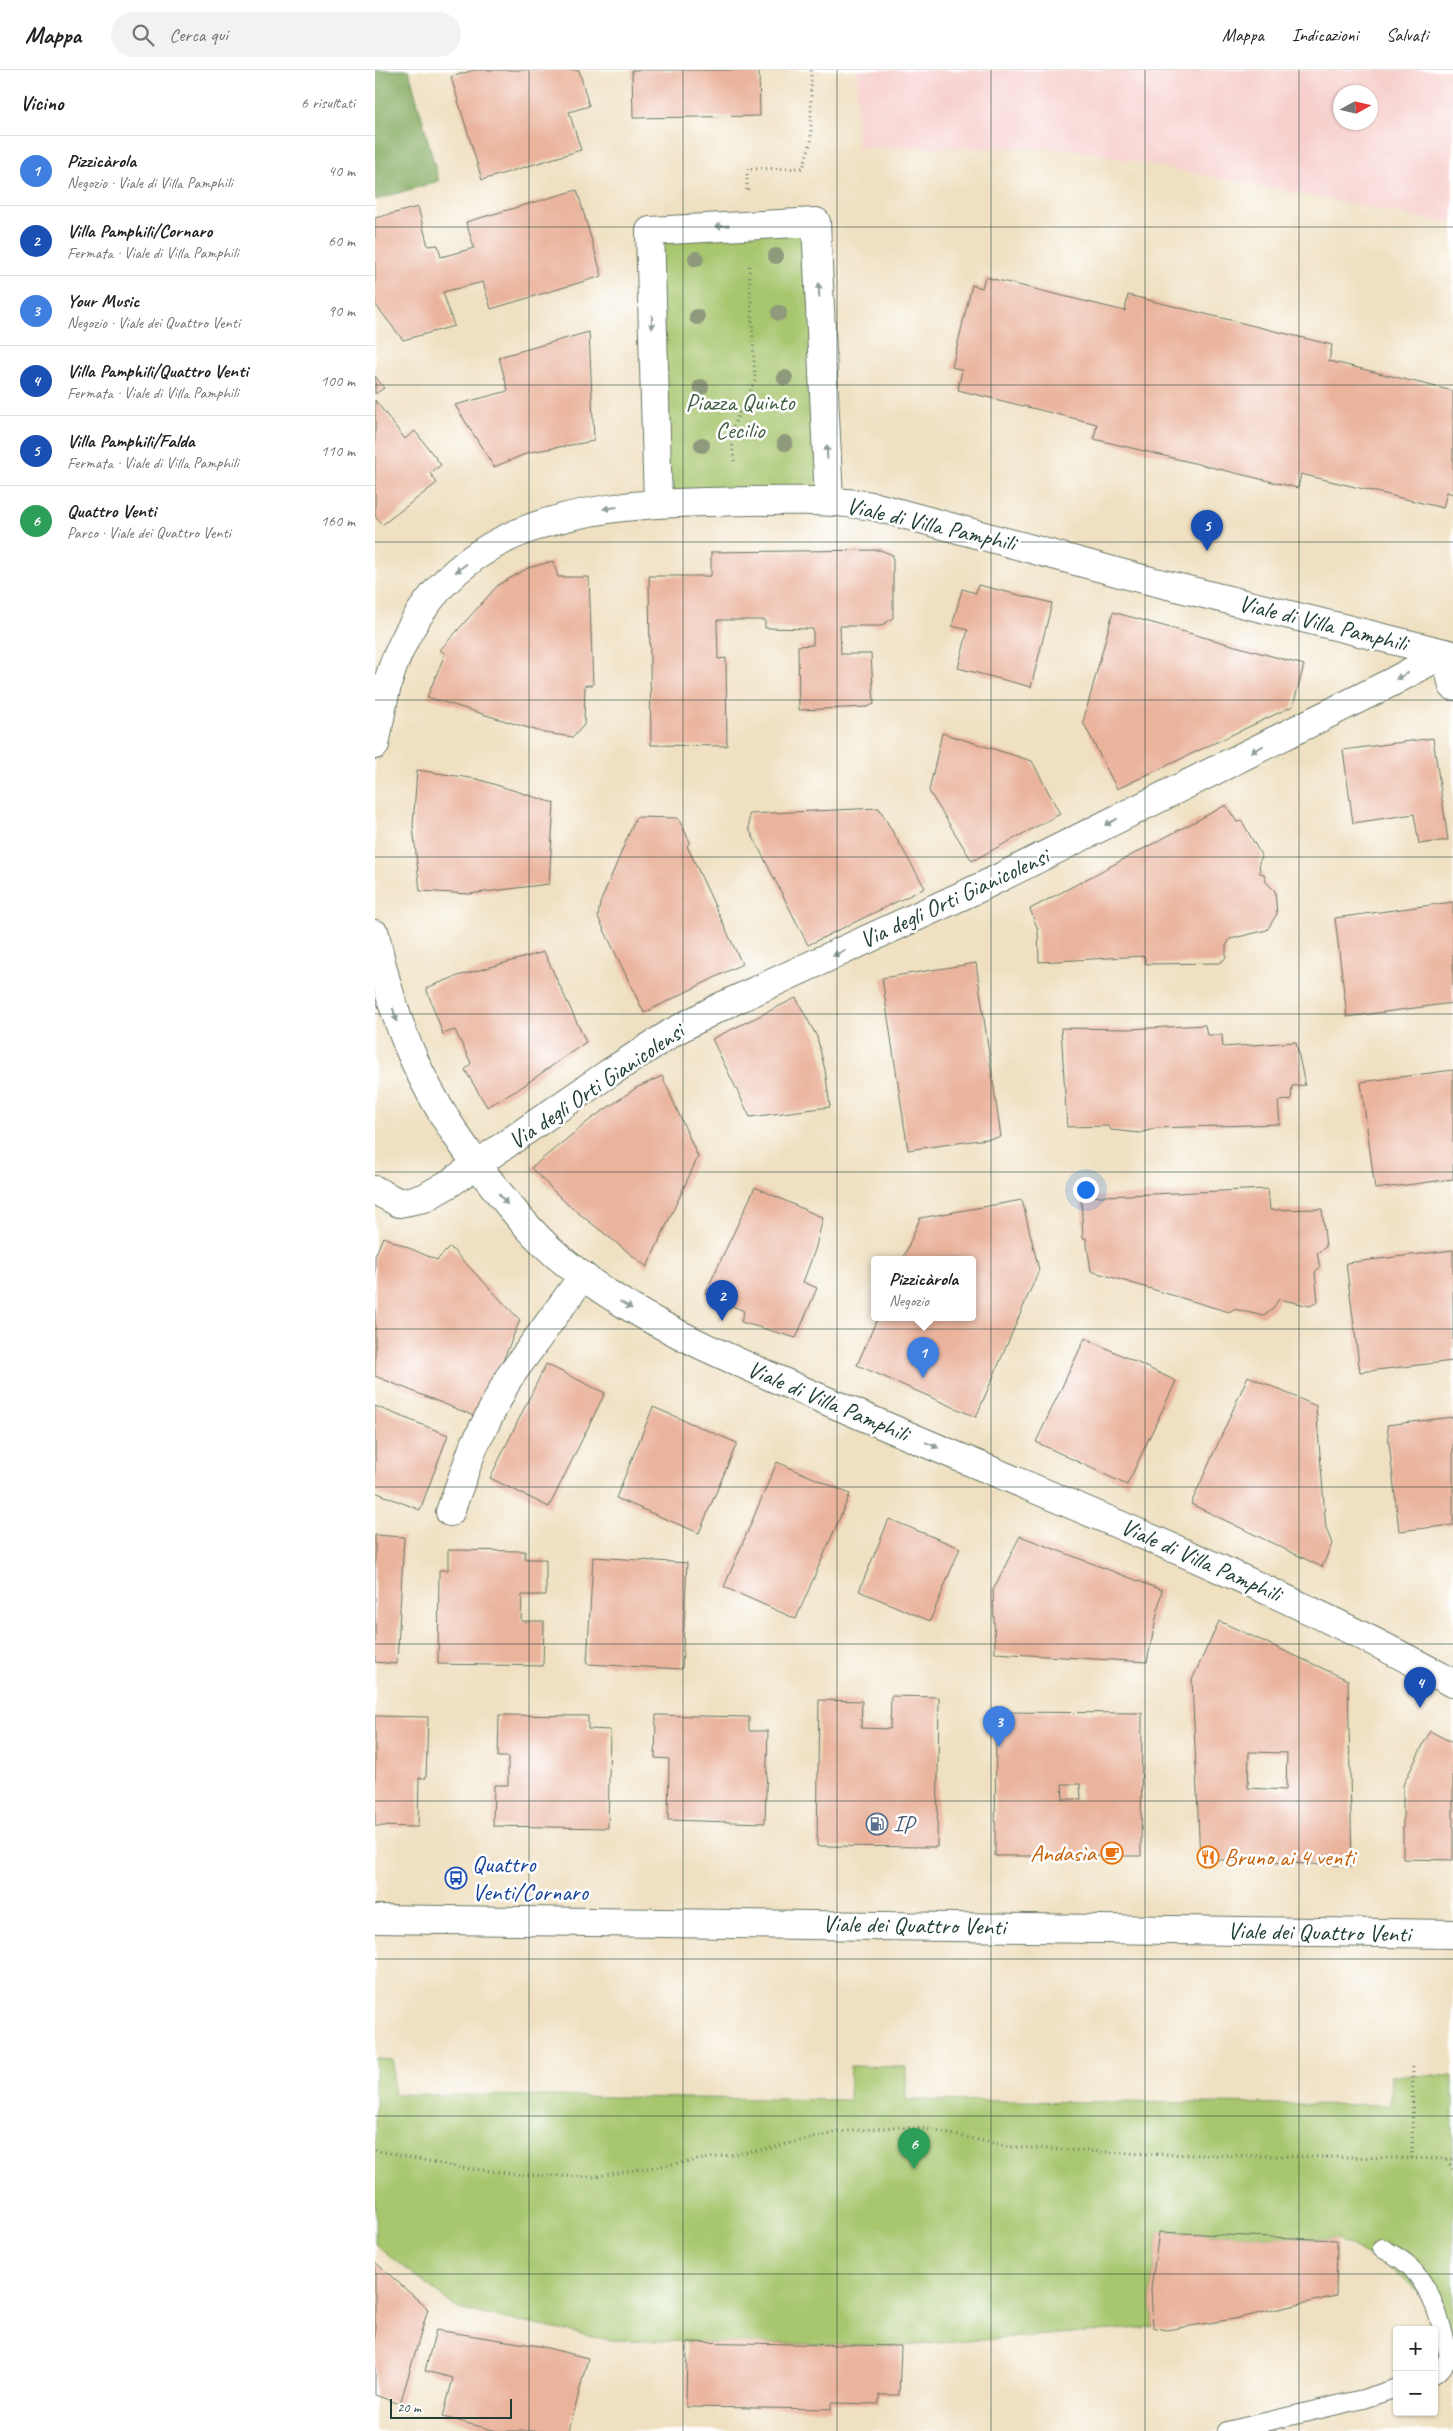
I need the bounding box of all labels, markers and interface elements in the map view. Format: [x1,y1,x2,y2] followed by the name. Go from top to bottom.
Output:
[111,12,461,57] search box
[25,20,81,50] text: Mappa
[129,21,157,49] icon: search
[169,23,228,47] text: Cerca qui
[1222,24,1264,46] text: Mappa
[1292,24,1358,46] text: Indicazioni
[1386,24,1428,46] text: Salvati
[1333,85,1378,130] north arrow
[20,90,63,116] text: Vicino
[301,93,355,113] text: 6 risultati
[67,149,136,173] text: Pizzicàrola
[32,161,40,181] text: 1
[328,161,355,181] text: 40 m
[67,173,232,193] text: Negozio · Viale di Villa Pamphili
[67,219,212,243] text: Villa Pamphili/Cornaro
[713,223,729,231] one-way arrow
[32,231,40,251] text: 2
[328,231,355,251] text: 60 m
[67,243,239,263] text: Fermata · Viale di Villa Pamphili
[814,282,822,298] one-way arrow
[67,289,139,313] text: Your Music
[32,301,40,321] text: 3
[328,301,355,321] text: 90 m
[67,313,240,333] text: Negozio · Viale dei Quattro Venti
[649,314,657,330] one-way arrow
[67,359,248,383] text: Villa Pamphili/Quattro Venti
[32,371,40,391] text: 4
[321,371,355,391] text: 100 m
[67,383,239,403] text: Fermata · Viale di Villa Pamphili
[686,387,796,445] park label: Piazza Quinto Cecilio
[67,429,195,453] text: Villa Pamphili/Falda
[33,441,39,461] text: 5
[321,441,355,461] text: 110 m
[822,444,830,460] one-way arrow
[67,453,239,473] text: Fermata · Viale di Villa Pamphili
[844,490,1022,559] street label: Viale di Villa Pamphili
[67,499,156,523] text: Quattro Venti
[601,504,617,512] one-way arrow
[1191,510,1223,551] pin: 5
[32,511,40,531] text: 6
[321,511,355,531] text: 160 m
[67,523,231,543] text: Parco · Viale dei Quattro Venti
[454,563,468,573] one-way arrow
[1236,588,1414,659] street label: Viale di Villa Pamphili
[1395,672,1409,681] one-way arrow
[1249,745,1264,753] one-way arrow
[1104,818,1118,826] one-way arrow
[855,840,1055,955] street label: Via degli Orti Gianicolensi
[831,948,846,957] one-way arrow
[392,1008,400,1023] one-way arrow
[503,1015,691,1156] street label: Via degli Orti Gianicolensi
[1073,1177,1099,1203] your location
[498,1192,509,1205] one-way arrow
[871,1256,976,1321] popup
[889,1267,958,1291] text: Pizzicàrola
[706,1280,738,1321] pin: 2
[889,1291,929,1311] text: Negozio
[619,1300,632,1309] one-way arrow
[907,1337,939,1378] pin: 1
[743,1354,916,1450] street label: Viale di Villa Pamphili
[925,1441,939,1449] one-way arrow
[1116,1511,1289,1610] street label: Viale di Villa Pamphili
[1404,1667,1436,1708] pin: 4
[983,1706,1015,1747] pin: 3
[893,1809,918,1839] place label: IP
[865,1812,889,1836] fuel station icon: IP
[1030,1838,1097,1868] place label: Andasìa
[1100,1841,1124,1865] cafe icon: Andasìa
[1224,1842,1357,1872] place label: Bruno ai 4 venti
[1196,1845,1220,1869] restaurant icon: Bruno ai 4 venti
[472,1849,589,1907] place label: Quattro Venti/Cornaro
[444,1866,468,1890] bus stop icon: Quattro Venti/Cornaro
[822,1908,1008,1942] street label: Viale dei Quattro Venti
[1227,1915,1413,1949] street label: Viale dei Quattro Venti
[898,2128,930,2169] pin: 6
[1393,2326,1438,2416] map controls
[1393,2326,1438,2371] button: +
[1393,2371,1438,2416] button: −
[390,2396,513,2419] scale bar
[397,2399,421,2416] text: 20 m

